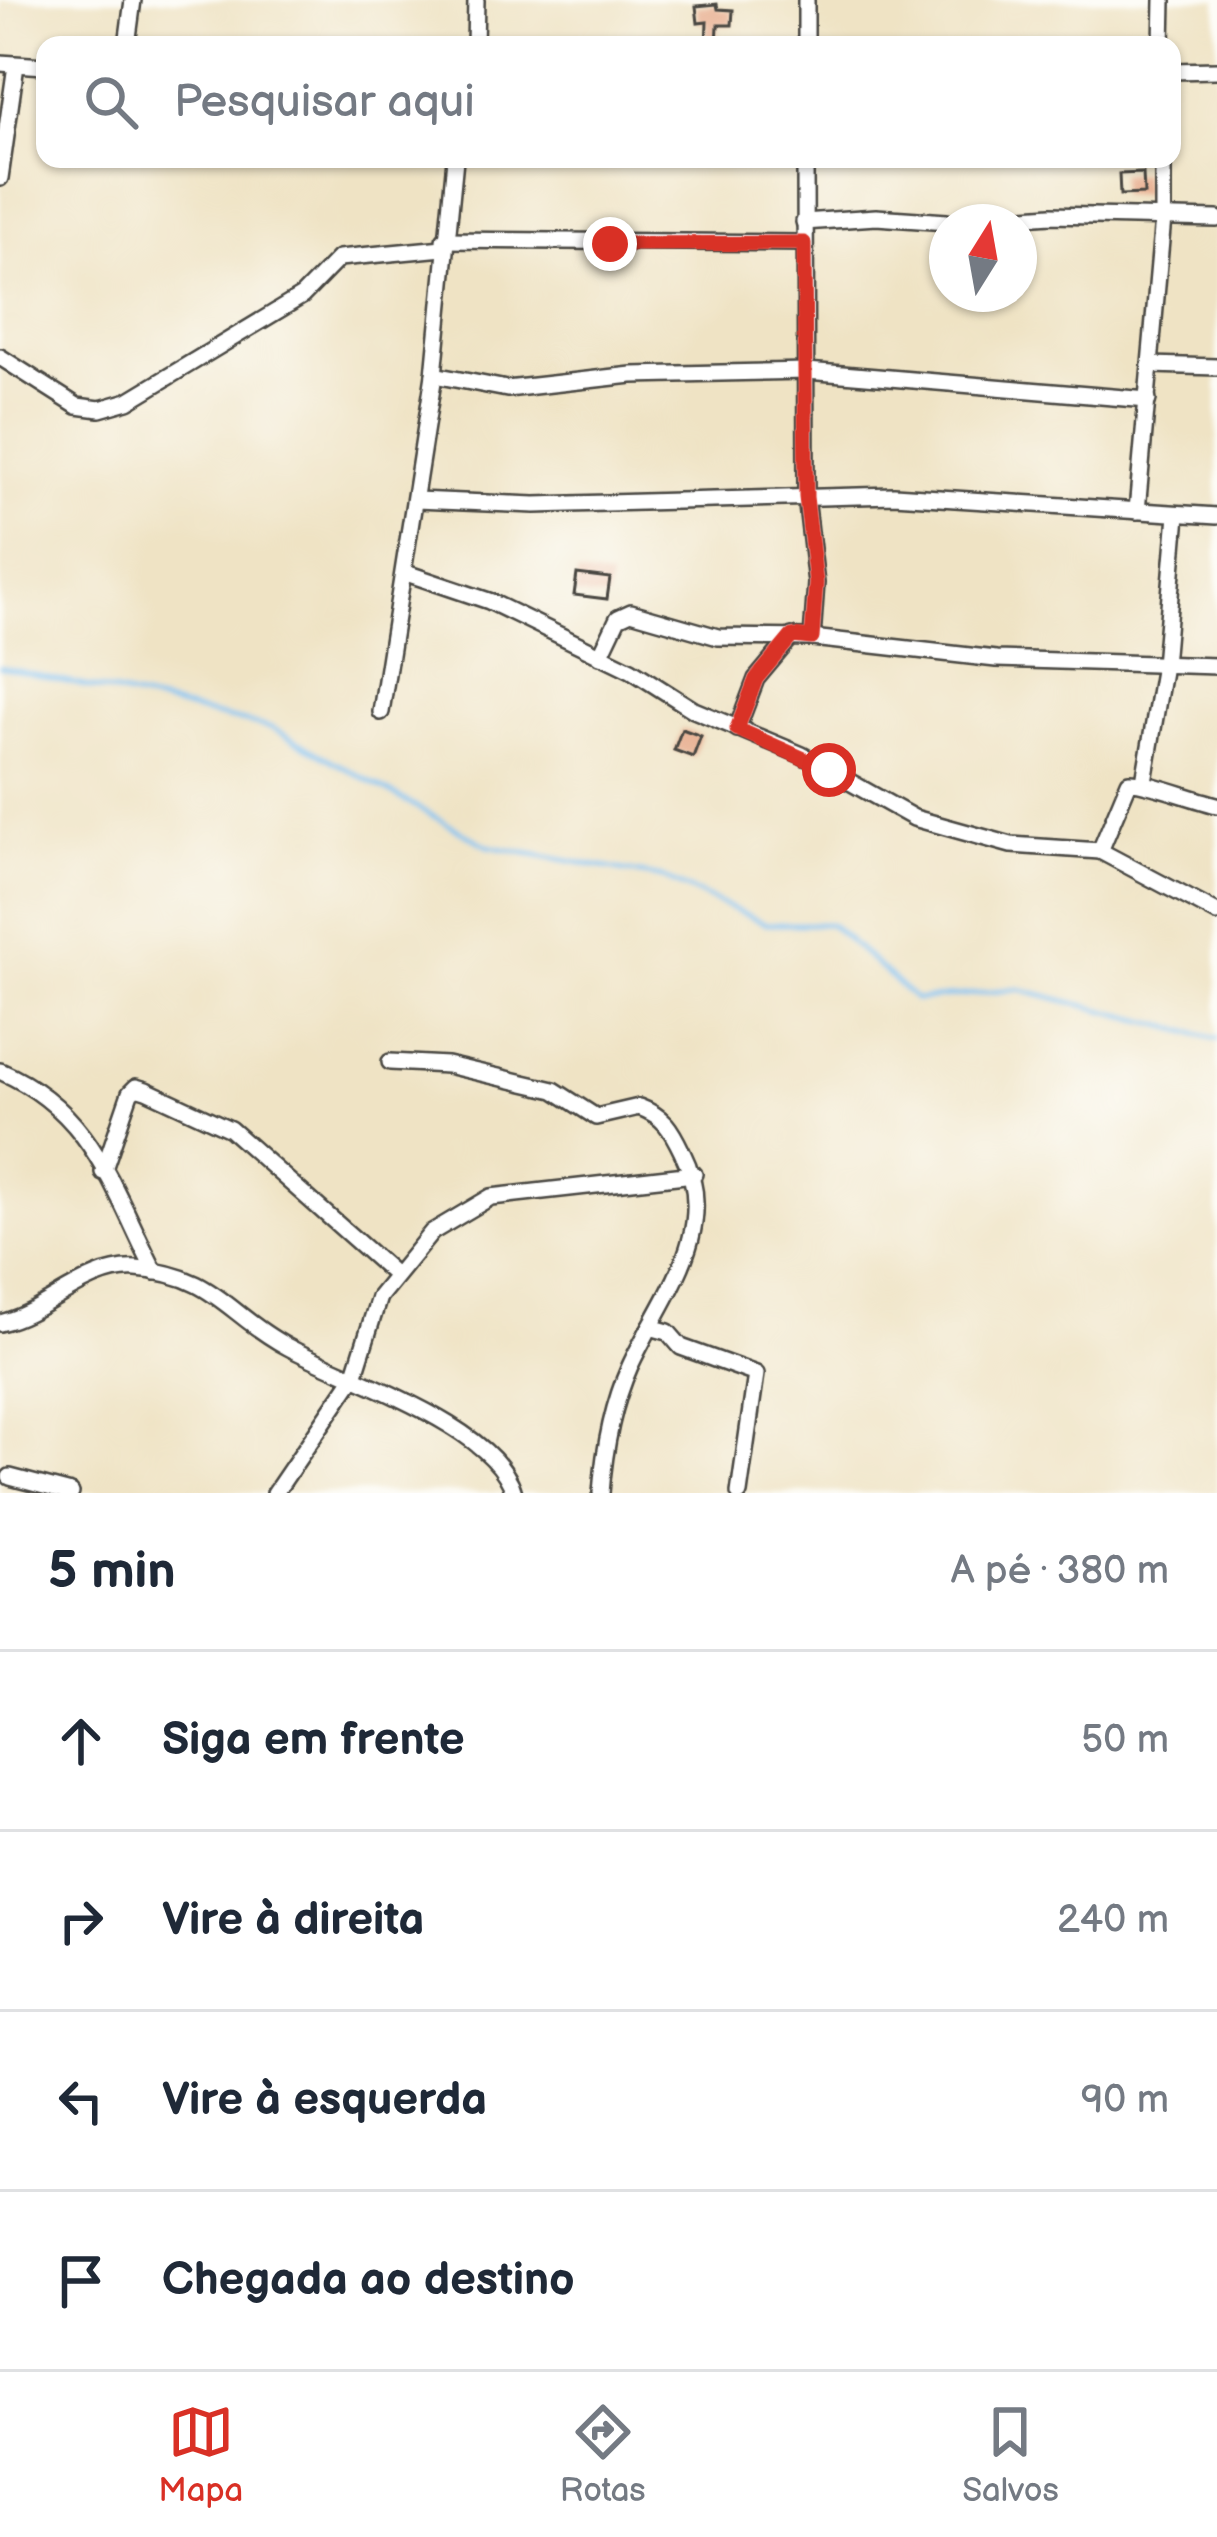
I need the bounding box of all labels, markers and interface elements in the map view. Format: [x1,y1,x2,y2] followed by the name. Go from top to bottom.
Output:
[36,36,1181,168] search box
[78,69,144,135] icon: search
[174,75,475,130] text: Pesquisar aqui
[929,204,1037,312] north arrow
[583,217,637,271] route end
[802,743,856,797] route start
[48,1541,176,1602] text: 5 min
[951,1548,1169,1595] text: A pé · 380 m
[48,1708,114,1774] icon: ahead
[162,1713,465,1768] text: Siga em frente
[1081,1717,1169,1764] text: 50 m
[48,1888,114,1954] icon: right
[162,1893,424,1948] text: Vire à direita
[1057,1897,1169,1944] text: 240 m
[48,2068,114,2134] icon: left
[162,2073,487,2128] text: Vire à esquerda
[1081,2077,1169,2124] text: 90 m
[48,2248,114,2314] icon: arrive
[162,2253,575,2308] text: Chegada ao destino
[158,2399,243,2511] tab: Mapa
[560,2399,646,2511] tab: Rotas
[962,2399,1059,2511] tab: Salvos

